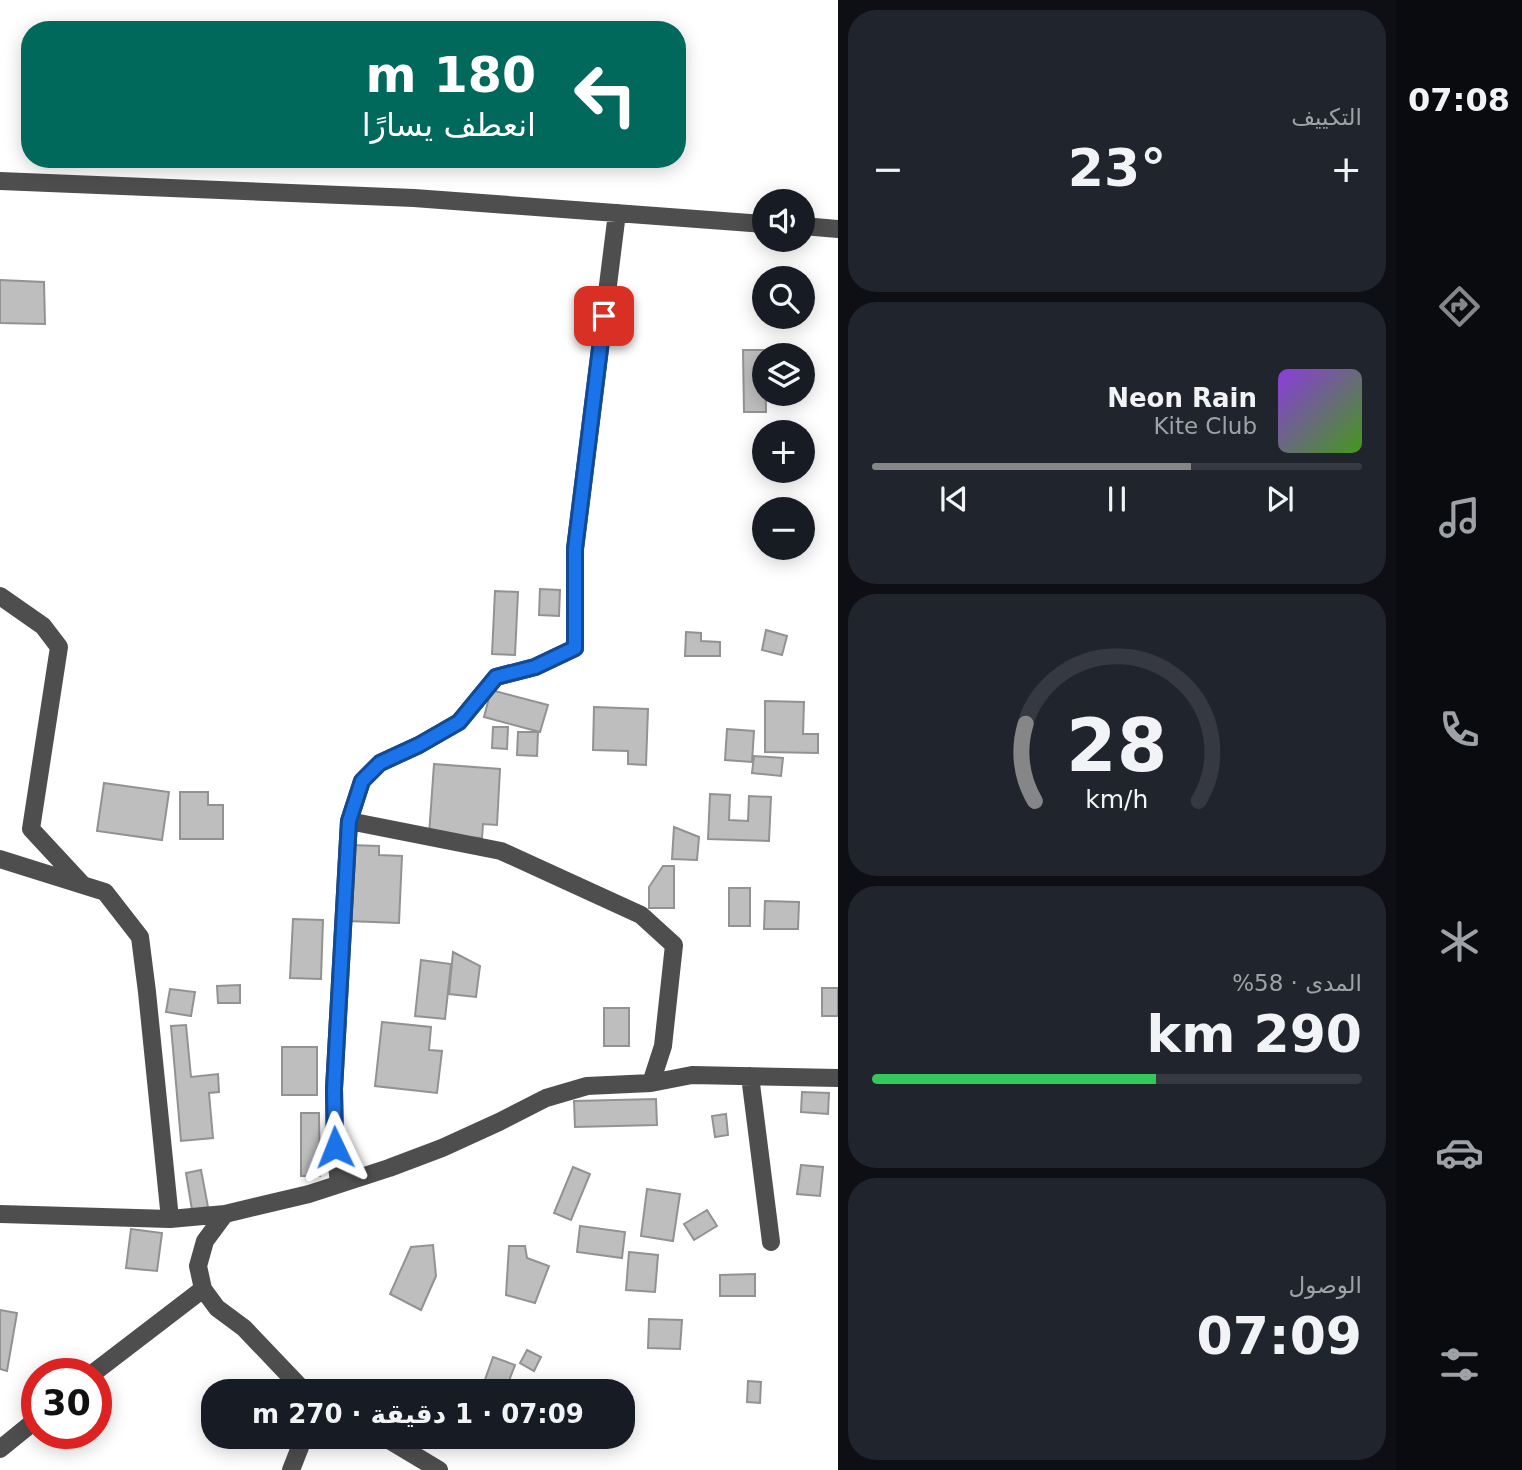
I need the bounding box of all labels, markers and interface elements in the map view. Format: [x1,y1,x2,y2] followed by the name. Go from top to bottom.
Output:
[366,47,536,104] text: 180 m
[560,49,651,140] icon: left
[1408,81,1510,119] text: 07:08
[1291,104,1362,130] text: التكييف
[362,106,536,144] text: انعطف يسارًا
[1068,138,1166,198] text: 23°
[872,147,904,191] text: −
[1330,147,1362,191] text: +
[752,189,815,560] map controls
[752,189,815,252] button: sound
[752,266,815,329] button: search
[1435,282,1484,331] icon: directions
[574,286,634,346] pin
[585,297,623,335] icon: arrive
[752,343,815,406] button: layers
[1107,383,1257,413] text: Neon Rain
[1153,413,1257,439] text: Kite Club
[752,420,815,483] button: +
[935,480,973,518] icon: previous
[1098,480,1136,518] icon: pause
[1261,480,1299,518] icon: next
[1435,493,1484,542] icon: music
[752,497,815,560] button: −
[1066,703,1168,788] text: 28
[1435,705,1484,754] icon: phone
[1085,785,1149,814] text: km/h
[1435,917,1484,966] icon: climate
[1232,970,1362,996] text: المدى · 58%
[1147,1004,1362,1064] text: 290 km
[298,1110,372,1184] position arrow
[1435,1128,1484,1177] icon: car
[1289,1272,1362,1298] text: الوصول
[1196,1306,1362,1366] text: 07:09
[1435,1340,1484,1389] icon: filters
[21,1358,112,1449] speed limit sign: 30
[252,1399,584,1429] text: 07:09 · 1 دقيقة · 270 m

